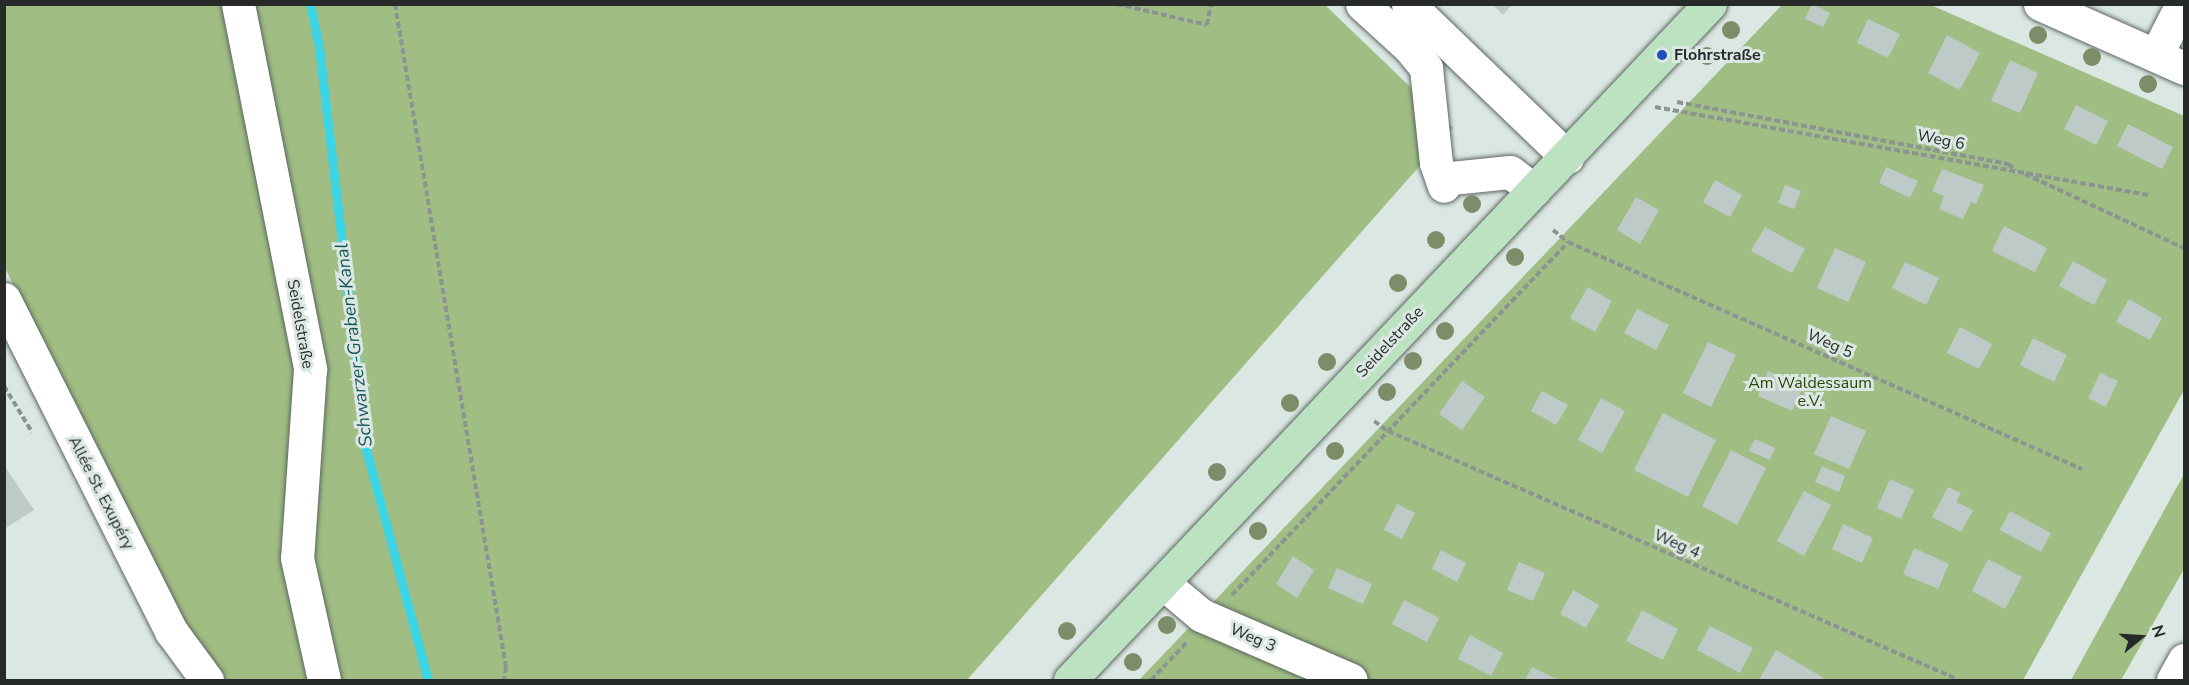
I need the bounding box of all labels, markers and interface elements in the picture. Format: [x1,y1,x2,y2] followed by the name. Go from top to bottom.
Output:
[1674,45,1761,65] place label: Flohrstraße
[1655,48,1669,62] marker: Flohrstraße
[1915,126,1967,154] street label: Weg 6
[331,242,377,448] water label: Schwarzer-Graben-Kanal
[283,278,317,370] street label: Seidelstraße
[1352,302,1428,382] street label: Seidelstraße
[1804,325,1856,363] street label: Weg 5
[1748,373,1872,411] park label: Am Waldessaum e.V.
[64,433,138,553] street label: Allée St. Exupéry
[1651,525,1703,563] street label: Weg 4
[2111,607,2171,667] north arrow
[1227,620,1279,656] street label: Weg 3
[2146,622,2170,641] text: N

